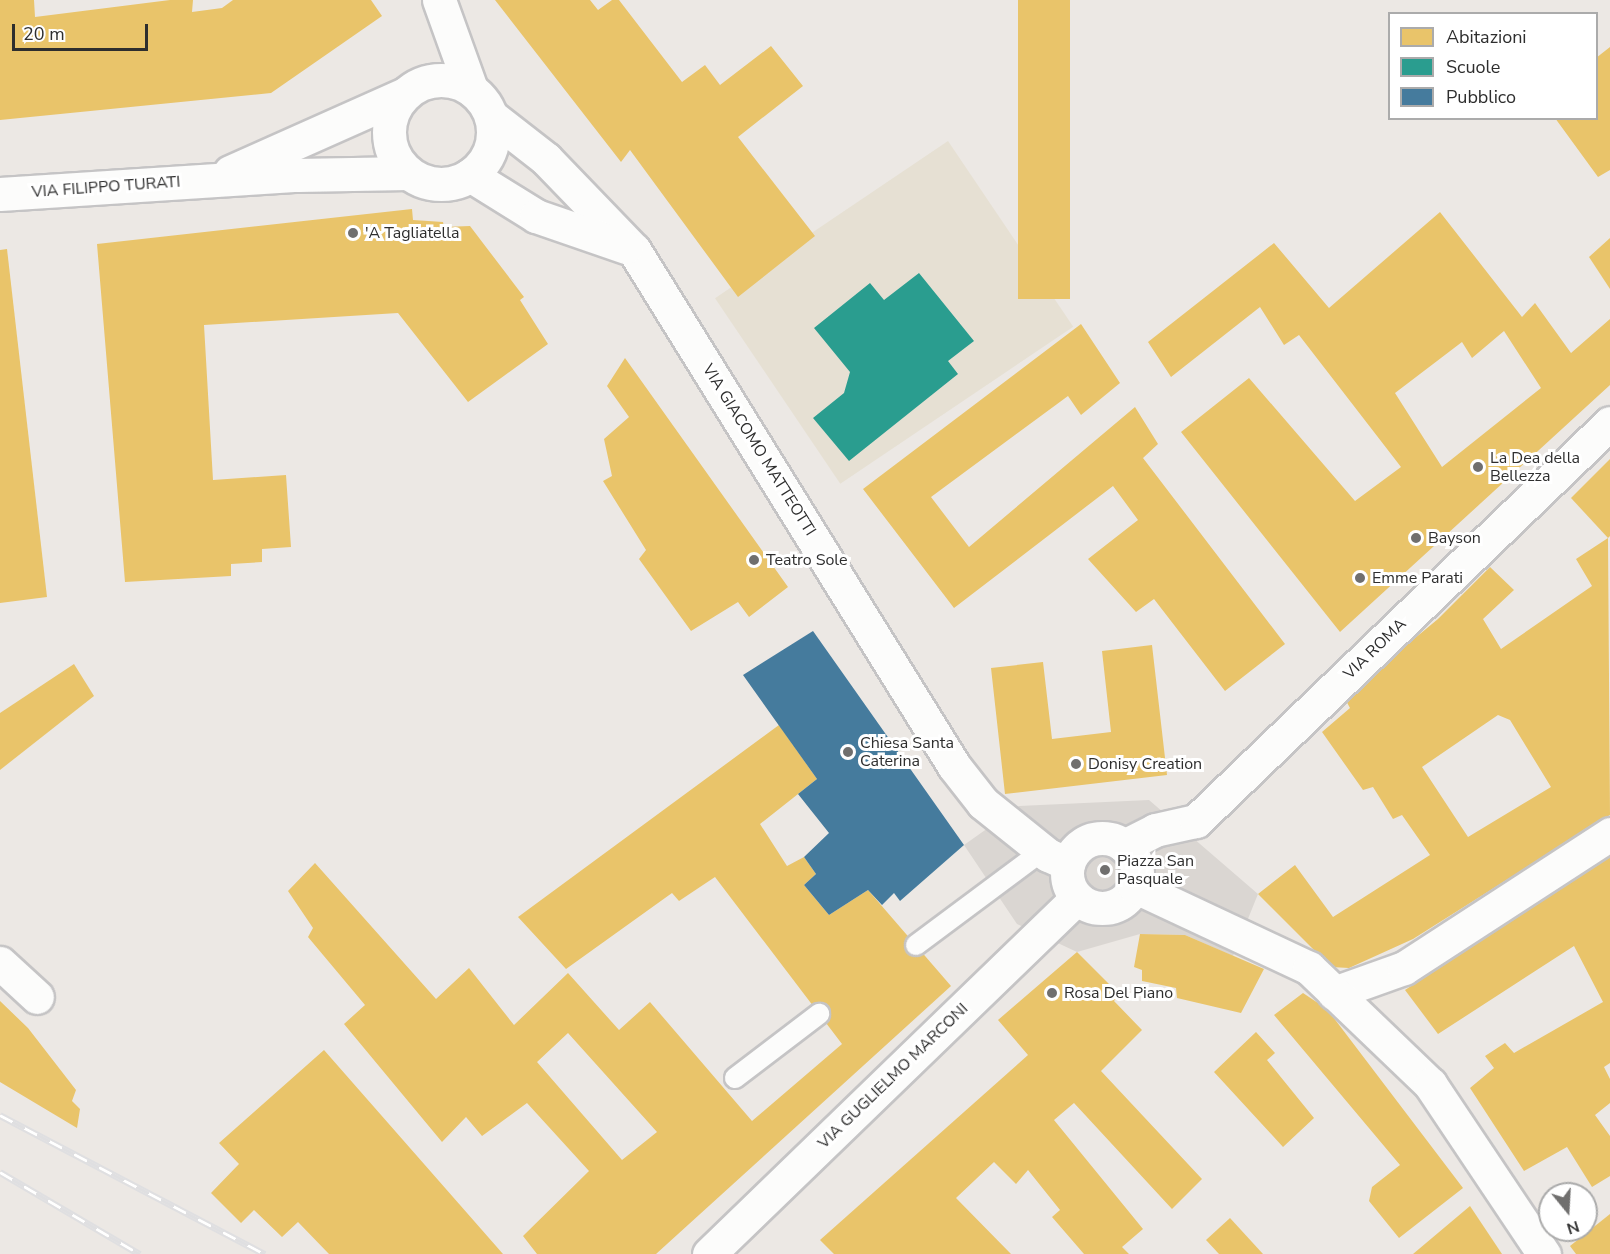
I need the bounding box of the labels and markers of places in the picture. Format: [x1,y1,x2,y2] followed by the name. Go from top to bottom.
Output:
[365,223,459,243] place label: 'A Tagliatella
[346,226,360,240] marker: 'A Tagliatella
[1490,448,1580,486] place label: La Dea della Bellezza
[1471,460,1485,474] marker: La Dea della Bellezza
[1428,528,1481,548] place label: Bayson
[1409,531,1423,545] marker: Bayson
[766,550,848,570] place label: Teatro Sole
[747,553,761,567] marker: Teatro Sole
[1372,568,1463,588] place label: Emme Parati
[1353,571,1367,585] marker: Emme Parati
[860,733,954,771] place label: Chiesa Santa Caterina
[841,745,855,759] marker: Chiesa Santa Caterina
[1088,754,1202,774] place label: Donisy Creation
[1069,757,1083,771] marker: Donisy Creation
[1117,851,1194,889] place label: Piazza San Pasquale
[1098,863,1112,877] marker: Piazza San Pasquale
[1064,983,1173,1003] place label: Rosa Del Piano
[1045,986,1059,1000] marker: Rosa Del Piano

